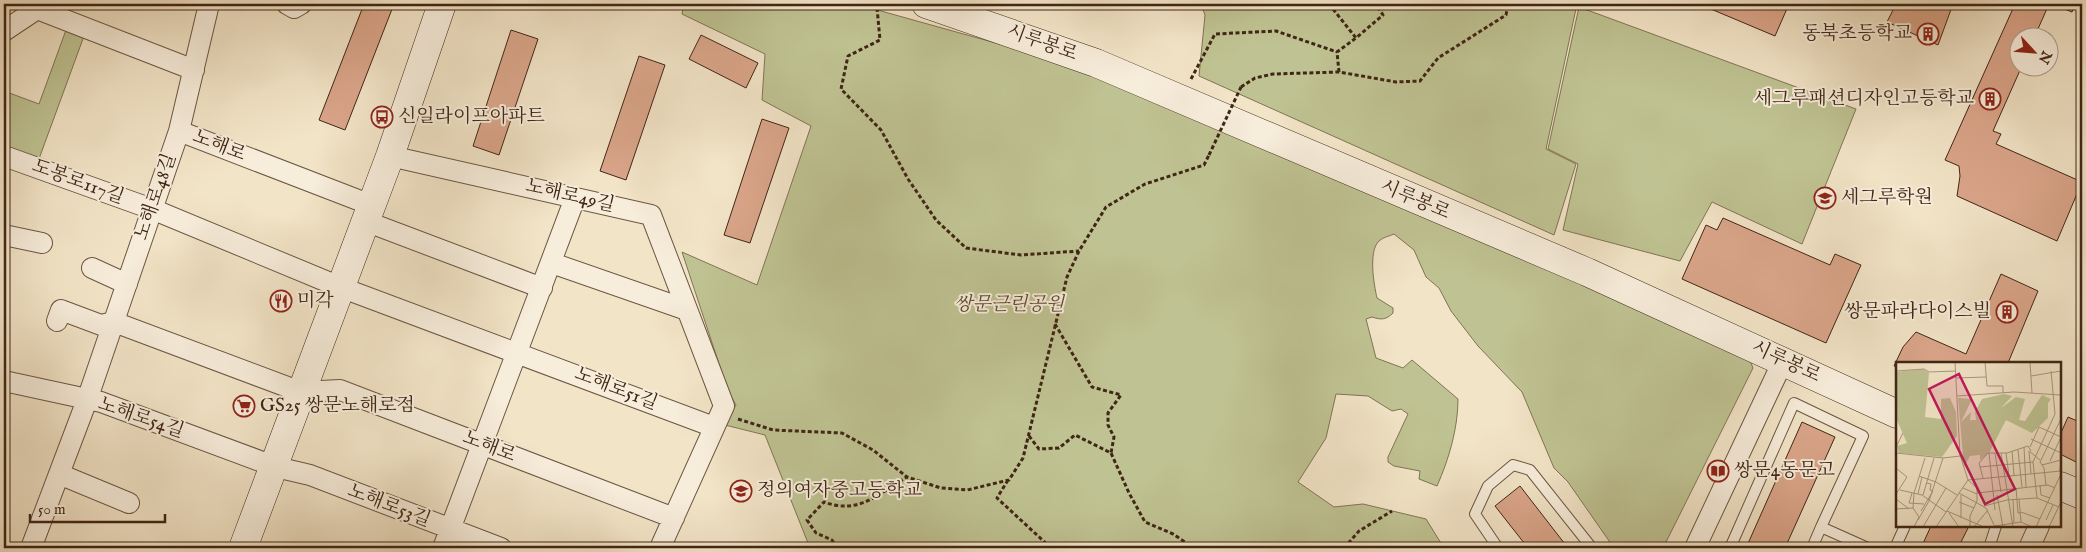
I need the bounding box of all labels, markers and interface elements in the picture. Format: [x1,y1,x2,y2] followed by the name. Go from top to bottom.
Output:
[1003,19,1081,67] street label: 시루봉로
[1802,22,1912,46] place label: 동북초등학교
[1916,22,1940,46] building icon: 동북초등학교
[2008,28,2058,78] north arrow
[2034,47,2056,67] text: N
[1754,87,1974,111] place label: 세그루패션디자인고등학교
[1978,87,2002,111] building icon: 세그루패션디자인고등학교
[370,105,394,129] bus stop icon: 신일라이프아파트
[398,105,545,129] place label: 신일라이프아파트
[189,125,249,167] street label: 노해로
[130,150,182,244] street label: 노해로48길
[29,154,127,210] street label: 도봉로117길
[523,174,617,218] street label: 노해로49길
[1377,175,1453,225] street label: 시루봉로
[1813,186,1837,210] school or university icon: 세그루학원
[1841,186,1933,210] place label: 세그루학원
[269,289,293,313] restaurant icon: 미각
[297,289,334,313] place label: 미각
[954,293,1066,317] park label: 쌍문근린공원
[1844,300,1991,324] place label: 쌍문파라다이스빌
[1995,300,2019,324] building icon: 쌍문파라다이스빌
[1748,336,1824,388] street label: 시루봉로
[571,362,661,416] street label: 노해로51길
[1896,362,2061,527] inset map
[95,392,187,444] street label: 노해로54길
[232,394,256,418] supermarket icon: GS25 쌍문노해로점
[260,394,415,418] place label: GS25 쌍문노해로점
[459,426,519,468] street label: 노해로
[1706,459,1730,483] library icon: 쌍문4동문고
[1734,459,1835,483] place label: 쌍문4동문고
[344,479,434,533] street label: 노해로53길
[729,479,753,503] school or university icon: 정의여자중고등학교
[757,479,922,503] place label: 정의여자중고등학교
[30,492,165,524] scale bar
[38,500,66,519] text: 50 m

